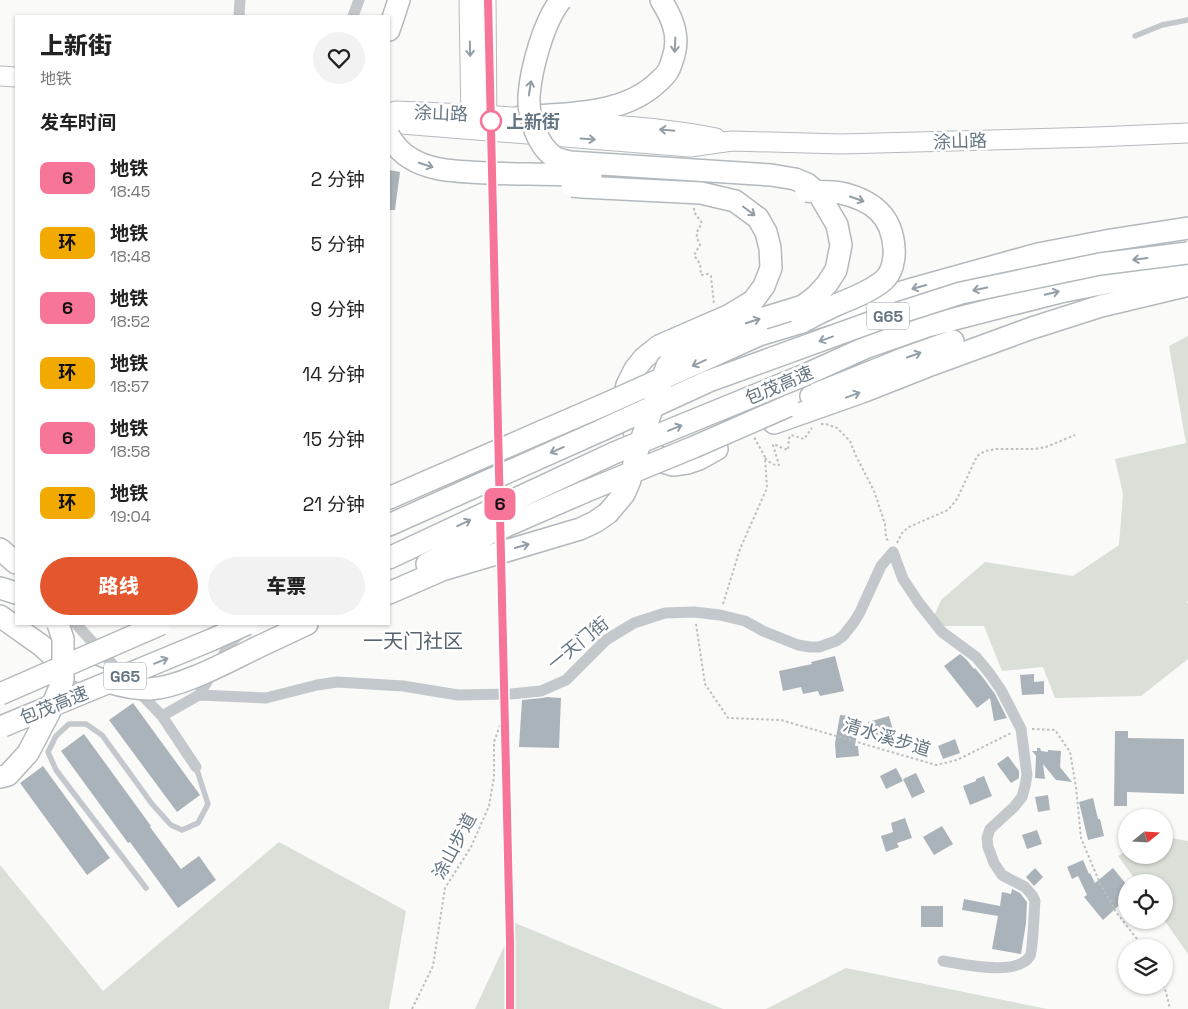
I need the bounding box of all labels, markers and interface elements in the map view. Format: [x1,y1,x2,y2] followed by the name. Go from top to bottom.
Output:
[40,30,112,61] text: 上新街
[313,32,365,84] button: heart
[671,37,680,53] one-way arrow
[466,40,475,56] one-way arrow
[40,68,72,89] text: 地铁
[526,81,536,97] one-way arrow
[414,101,468,125] street label: 涂山路
[40,110,116,135] text: 发车时间
[480,110,502,132] marker: 上新街
[506,110,560,133] place label: 上新街
[659,125,675,135] one-way arrow
[933,129,987,153] street label: 涂山路
[579,134,595,143] one-way arrow
[110,156,148,181] text: 地铁
[418,161,433,170] one-way arrow
[62,166,73,189] text: 6
[311,167,365,192] text: 2 分钟
[110,181,150,202] text: 18:45
[849,195,865,204] one-way arrow
[742,206,755,217] one-way arrow
[110,221,148,246] text: 地铁
[59,231,77,254] text: 环
[311,232,365,257] text: 5 分钟
[110,246,151,267] text: 18:48
[1132,254,1148,264] one-way arrow
[912,282,928,292] one-way arrow
[972,285,988,294] one-way arrow
[110,286,148,311] text: 地铁
[1044,288,1060,298] one-way arrow
[62,296,73,319] text: 6
[310,297,365,322] text: 9 分钟
[867,302,909,330] road number: G65
[110,311,150,332] text: 18:52
[745,316,761,326] one-way arrow
[818,335,834,344] one-way arrow
[906,350,921,359] one-way arrow
[110,351,148,376] text: 地铁
[692,358,707,368] one-way arrow
[741,360,817,410] street label: 包茂高速
[59,361,77,384] text: 环
[302,362,365,387] text: 14 分钟
[110,376,149,397] text: 18:57
[844,390,860,399] one-way arrow
[110,416,148,441] text: 地铁
[667,423,682,432] one-way arrow
[62,426,73,449] text: 6
[303,427,365,452] text: 15 分钟
[110,441,150,462] text: 18:58
[550,446,565,456] one-way arrow
[110,481,148,506] text: 地铁
[484,488,516,520] line badge: 6
[59,491,77,514] text: 环
[303,492,365,517] text: 21 分钟
[494,492,506,515] text: 6
[110,506,151,527] text: 19:04
[456,517,471,527] one-way arrow
[514,541,530,551] one-way arrow
[40,557,198,615] button: 路线
[208,557,365,615] button: 车票
[543,611,613,675] street label: 一天门街
[363,628,463,654] district label: 一天门社区
[153,655,168,665] one-way arrow
[104,662,146,689] road number: G65
[16,681,92,729] street label: 包茂高速
[841,713,933,761] street label: 清水溪步道
[427,809,481,883] street label: 涂山步道
[1118,809,1172,864] north arrow
[1118,809,1173,994] map controls
[1118,874,1173,929] button: locate
[1118,939,1173,994] button: layers

